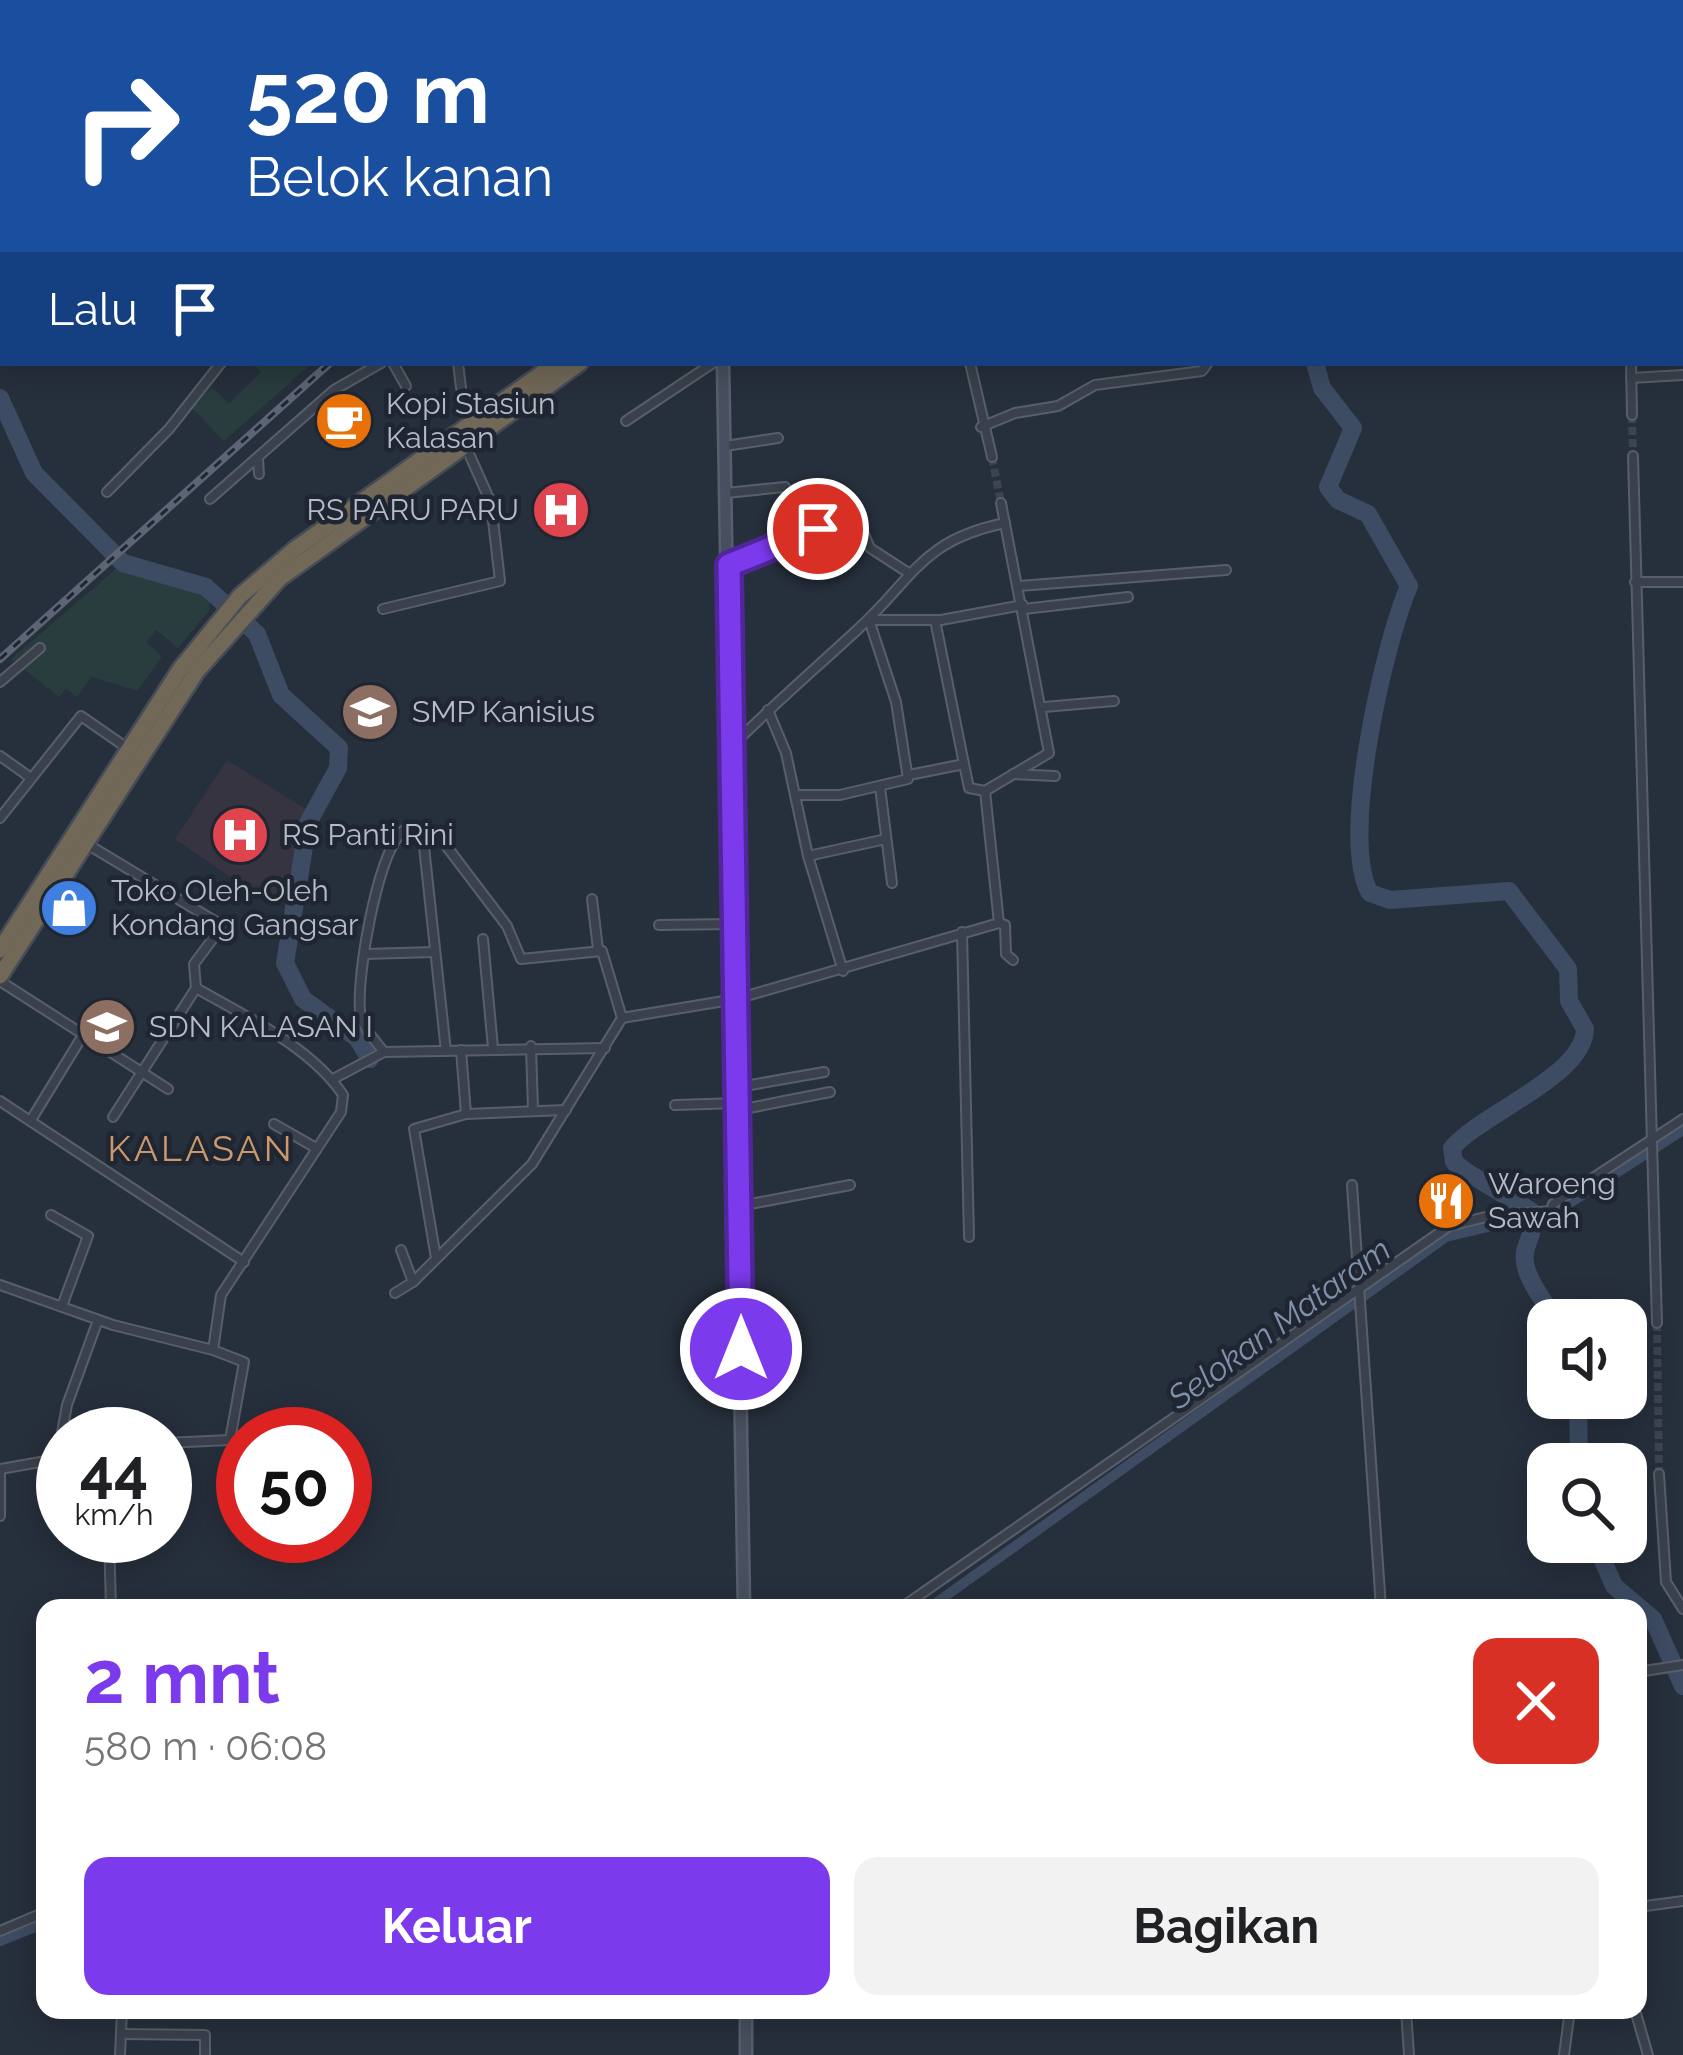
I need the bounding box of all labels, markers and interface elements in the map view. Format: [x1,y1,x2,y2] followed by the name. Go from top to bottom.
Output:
[246,44,490,143] text: 520 m
[48,48,204,204] icon: right
[246,145,553,209] text: Belok kanan
[162,276,228,342] icon: arrive
[48,283,138,336] text: Lalu
[386,386,556,455] place label: Kopi Stasiun Kalasan
[313,390,375,452] cafe icon: Kopi Stasiun Kalasan
[767,478,869,580] pin
[530,479,592,541] hospital icon: RS PARU PARU
[306,492,519,527] place label: RS PARU PARU
[785,496,851,562] icon: arrive
[339,681,401,743] school or university icon: SMP Kanisius
[412,694,595,729] place label: SMP Kanisius
[209,804,271,866] hospital icon: RS Panti Rini
[282,817,454,852] place label: RS Panti Rini
[111,873,359,942] place label: Toko Oleh-Oleh Kondang Gangsar
[38,877,100,939] shop icon: Toko Oleh-Oleh Kondang Gangsar
[76,996,138,1058] school or university icon: SDN KALASAN I
[149,1009,373,1044] place label: SDN KALASAN I
[108,1127,294,1169] district label: KALASAN
[1488,1166,1616,1235] place label: Waroeng Sawah
[1415,1170,1477,1232] restaurant icon: Waroeng Sawah
[1160,1230,1398,1418] water label: Selokan Mataram
[678,1286,804,1412] position arrow
[1527,1299,1647,1563] map controls
[1527,1299,1647,1419] button: sound
[216,1407,372,1563] speed limit sign: 50
[80,1435,148,1505] text: 44
[1527,1443,1647,1563] button: search
[74,1497,154,1532] text: km/h
[84,1635,280,1720] text: 2 mnt
[1473,1638,1599,1764] button: close
[84,1723,327,1769] text: 580 m · 06:08
[84,1857,830,1995] button: Keluar
[854,1857,1599,1995] button: Bagikan

